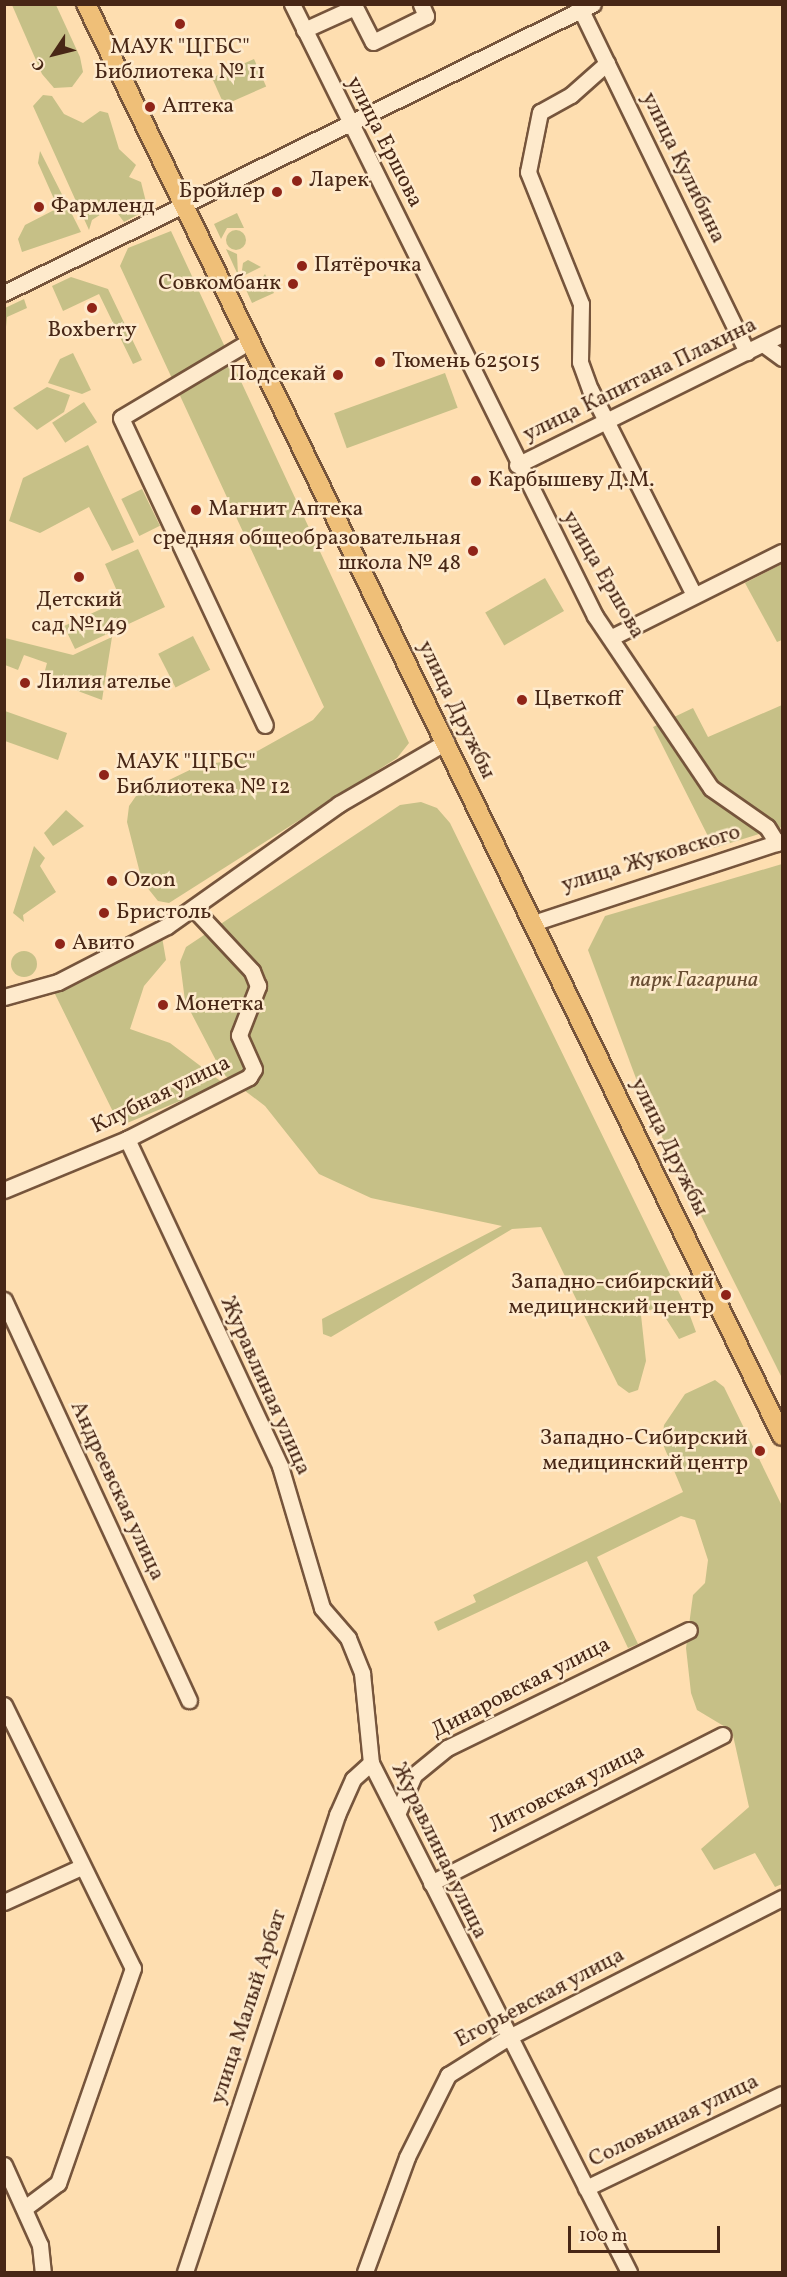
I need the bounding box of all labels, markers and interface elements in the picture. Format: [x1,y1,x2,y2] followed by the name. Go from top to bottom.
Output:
[173,17,187,31] marker: МАУК "ЦГБС" Библиотека № 11
[24,24,84,84] north arrow
[94,34,266,86] place label: МАУК "ЦГБС" Библиотека № 11
[27,54,51,75] text: С
[340,72,428,212] street label: улица Ершова
[635,88,731,248] street label: улица Кулибина
[162,94,234,120] place label: Аптека
[143,100,157,114] marker: Аптека
[309,168,369,194] place label: Ларек
[290,174,304,188] marker: Ларек
[179,179,265,205] place label: Бройлер
[270,185,284,199] marker: Бройлер
[51,194,155,220] place label: Фармленд
[32,200,46,214] marker: Фармленд
[314,253,422,279] place label: Пятёрочка
[295,259,309,273] marker: Пятёрочка
[158,271,281,297] place label: Совкомбанк
[286,277,300,291] marker: Совкомбанк
[85,301,99,315] marker: Boxberry
[519,312,761,448] street label: улица Капитана Плахина
[47,318,137,344] place label: Boxberry
[392,349,540,375] place label: Тюмень 625015
[373,355,387,369] marker: Тюмень 625015
[229,362,326,388] place label: Подсекай
[331,368,345,382] marker: Подсекай
[488,468,655,494] place label: Карбышеву Д.М.
[469,474,483,488] marker: Карбышеву Д.М.
[208,497,363,523] place label: Магнит Аптека
[189,503,203,517] marker: Магнит Аптека
[556,506,650,644] street label: улица Ершова
[153,525,461,576] place label: средняя общеобразовательная школа № 48
[466,544,480,558] marker: средняя общеобразовательная школа № 48
[72,570,86,584] marker: Детский сад №149
[31,587,127,638] place label: Детский сад №149
[411,637,501,783] street label: улица Дружбы
[37,670,171,696] place label: Лилия ателье
[18,676,32,690] marker: Лилия ателье
[534,687,622,713] place label: Цветкоff
[515,693,529,707] marker: Цветкоff
[116,749,291,800] place label: МАУК "ЦГБС" Библиотека № 12
[97,768,111,782] marker: МАУК "ЦГБС" Библиотека № 12
[558,819,744,899] street label: улица Жуковского
[124,868,176,894] place label: Ozon
[105,874,119,888] marker: Ozon
[116,900,211,926] place label: Бристоль
[97,906,111,920] marker: Бристоль
[72,931,135,957] place label: Авито
[53,937,67,951] marker: Авито
[629,968,759,994] park label: парк Гагарина
[175,992,264,1018] place label: Монетка
[156,998,170,1012] marker: Монетка
[87,1050,235,1140] street label: Клубная улица
[624,1074,714,1220] street label: улица Дружбы
[508,1269,714,1320] place label: Западно-сибирский медицинский центр
[719,1288,733,1302] marker: Западно-сибирский медицинский центр
[214,1292,316,1480] street label: Журавлиная улица
[64,1397,170,1585] street label: Андреевская улица
[540,1425,748,1476] place label: Западно-Сибирский медицинский центр
[753,1444,767,1458] marker: Западно-Сибирский медицинский центр
[427,1631,615,1745] street label: Динаровская улица
[485,1738,649,1840] street label: Литовская улица
[385,1758,493,1944] street label: Журавлиная улица
[205,1906,293,2108] street label: улица Малый Арбат
[450,1942,630,2054] street label: Егорьевская улица
[584,2068,764,2174] street label: Соловьиная улица
[571,2214,722,2252] scale bar
[579,2224,628,2249] text: 100 m

